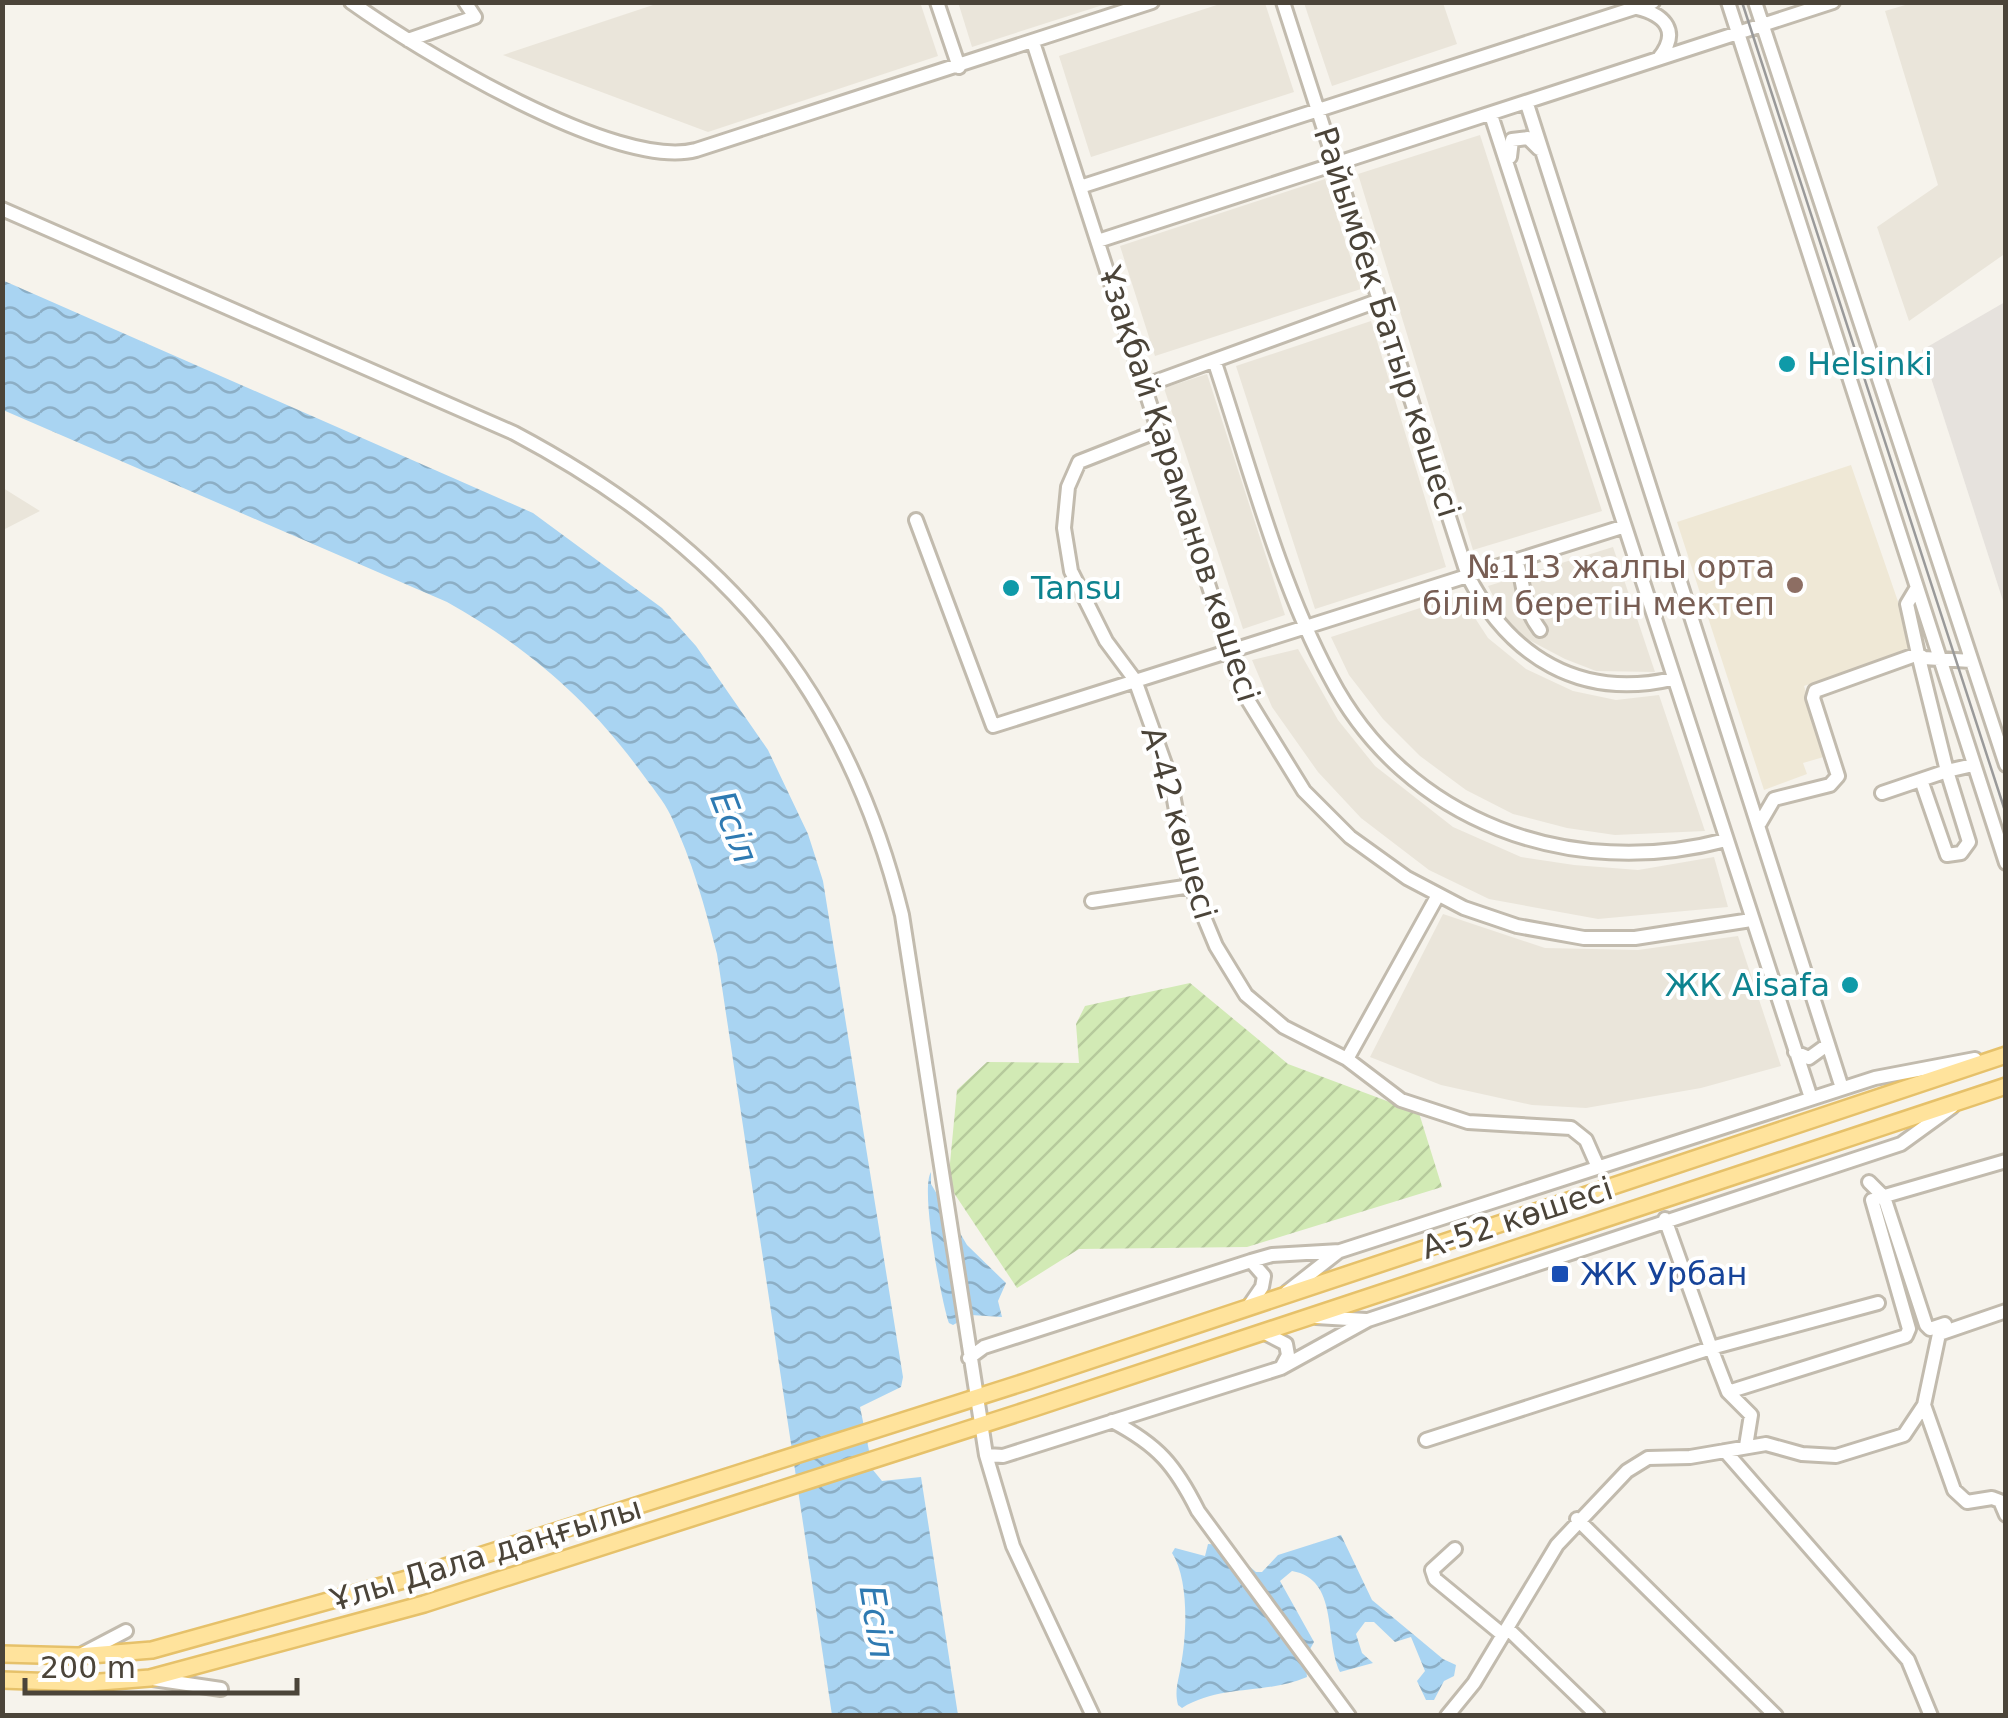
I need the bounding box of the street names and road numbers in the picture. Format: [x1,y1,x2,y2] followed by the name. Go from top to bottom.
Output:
[1306,122,1468,522] street label: Райымбек Батыр көшесі
[1090,260,1267,707] street label: Ұзақбай Қараманов көшесі
[1133,722,1225,924] street label: А-42 көшесі
[1417,1169,1617,1267] street label: А-52 көшесі
[325,1489,646,1620] street label: Ұлы Дала даңғылы

